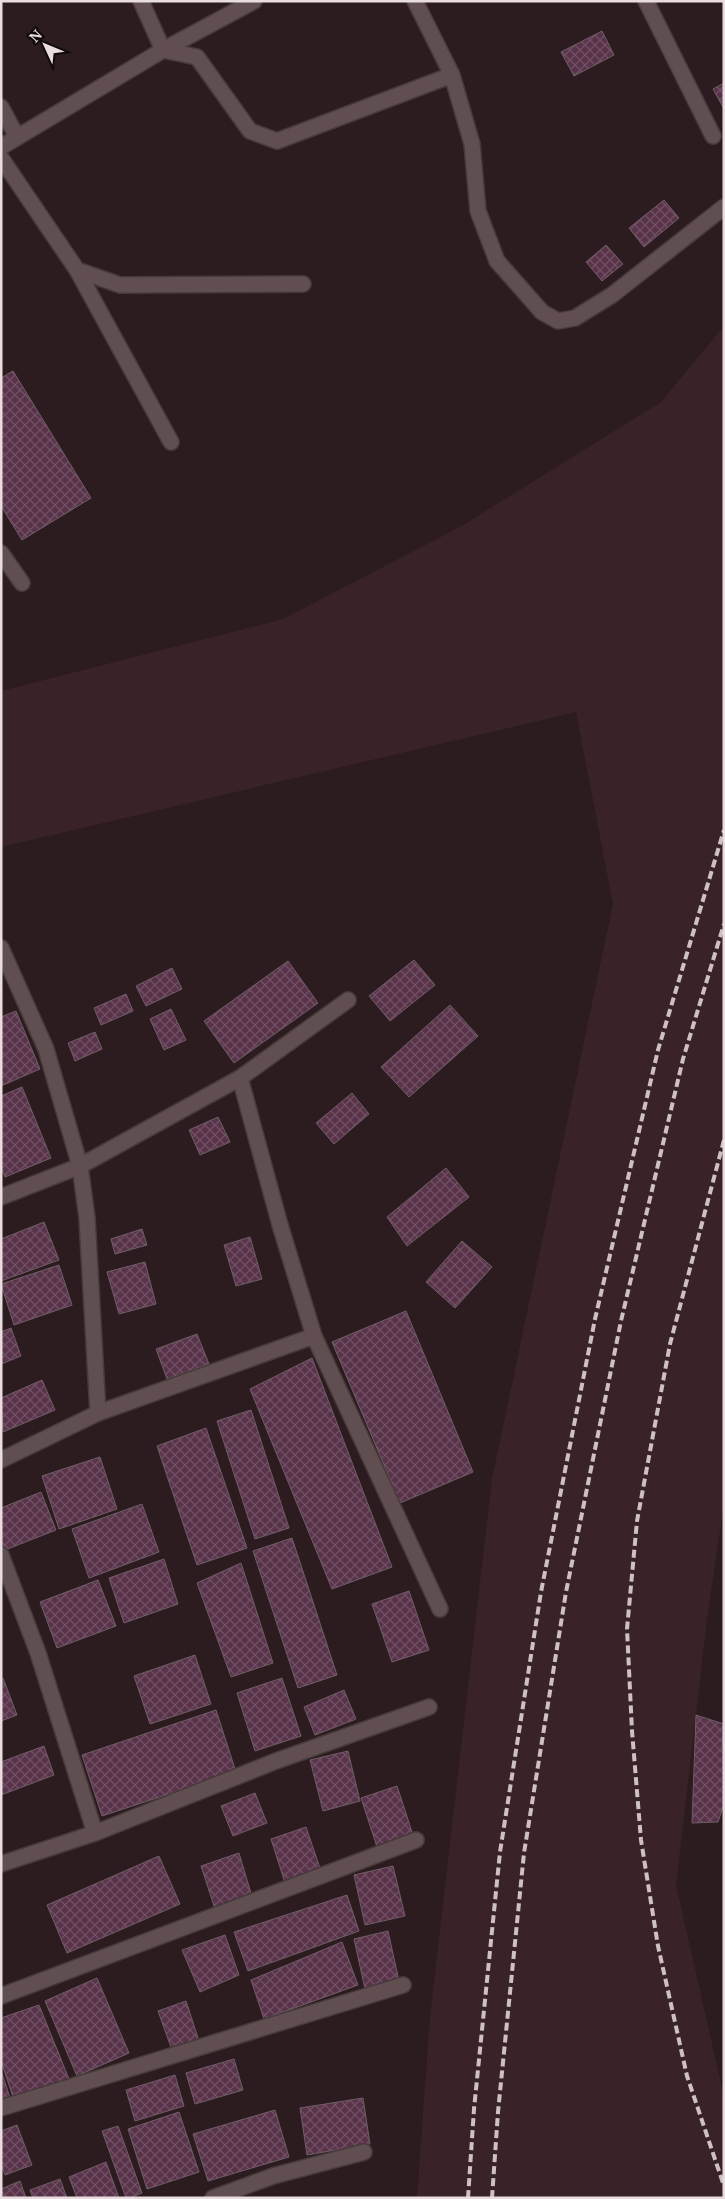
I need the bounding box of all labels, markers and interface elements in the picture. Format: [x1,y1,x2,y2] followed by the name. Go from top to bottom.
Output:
[20,20,70,70] north arrow
[25,25,46,46] text: N

